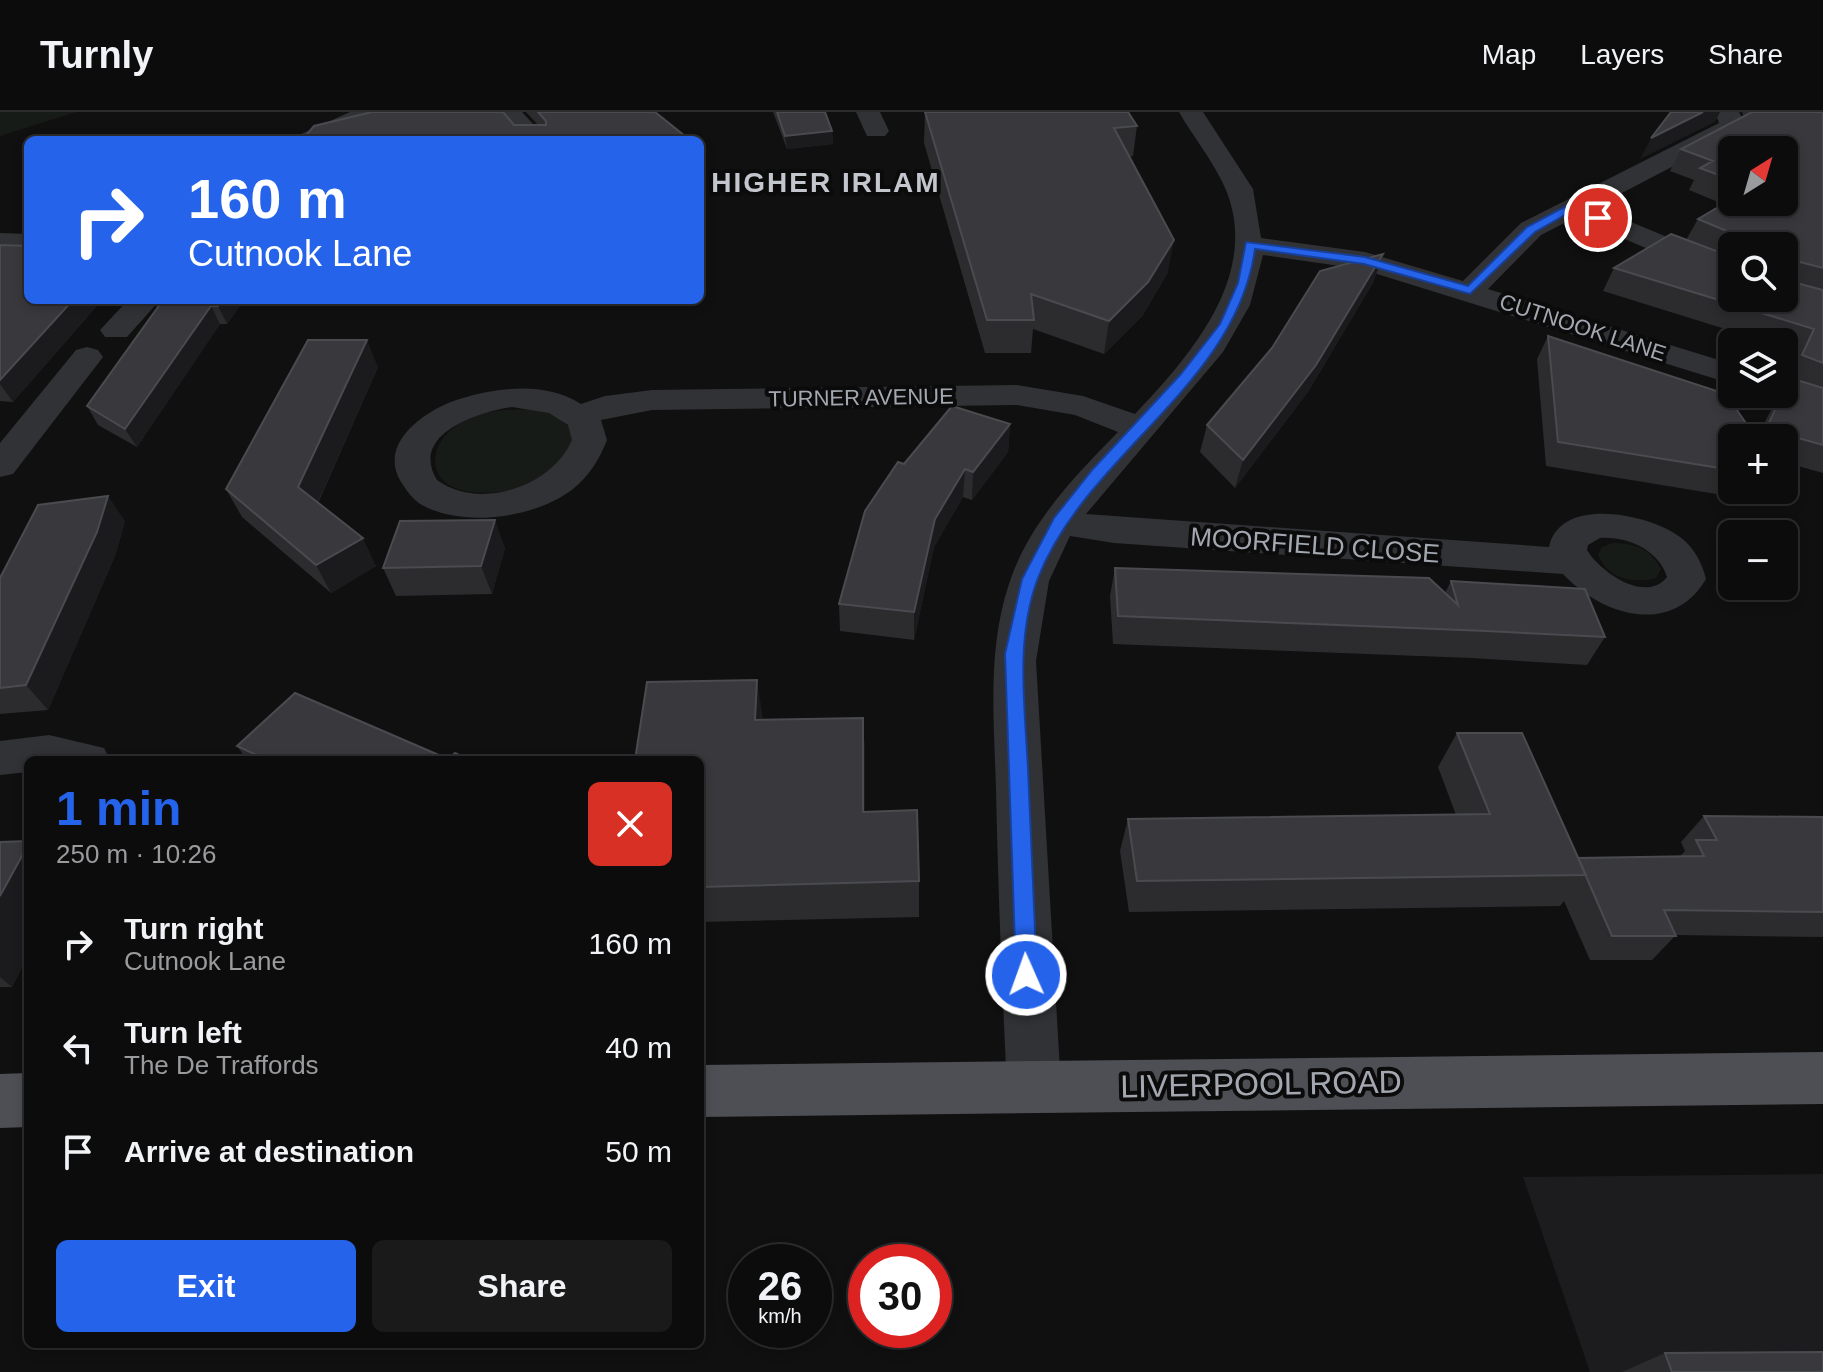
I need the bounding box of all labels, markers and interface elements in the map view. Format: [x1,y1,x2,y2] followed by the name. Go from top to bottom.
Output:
[40,34,153,76] text: Turnly
[1482,39,1536,70] text: Map
[1580,39,1664,70] text: Layers
[1708,39,1783,70] text: Share
[1718,136,1798,216] north arrow
[1718,136,1798,600] map controls
[188,167,347,230] text: 160 m
[711,167,941,198] district label: HIGHER IRLAM
[56,168,160,272] icon: right
[1564,184,1632,252] pin
[1576,196,1620,240] icon: arrive
[1718,232,1798,312] button: search
[188,233,412,274] text: Cutnook Lane
[1496,289,1669,366] street label: CUTNOOK LANE
[1718,328,1798,408] button: layers
[768,383,954,412] street label: TURNER AVENUE
[1718,424,1798,504] button: +
[1718,520,1798,600] button: −
[1189,521,1441,569] street label: MOORFIELD CLOSE
[56,782,181,835] text: 1 min
[588,782,672,866] button: close
[56,839,216,869] text: 250 m · 10:26
[124,912,263,945] text: Turn right
[56,922,100,966] icon: right
[589,927,672,960] text: 160 m
[984,933,1068,1017] position arrow
[124,946,286,976] text: Cutnook Lane
[124,1016,242,1049] text: Turn left
[56,1026,100,1070] icon: left
[605,1031,672,1064] text: 40 m
[124,1050,319,1080] text: The De Traffords
[1120,1064,1402,1104] street label: LIVERPOOL ROAD
[56,1130,100,1174] icon: arrive
[124,1135,414,1168] text: Arrive at destination
[605,1135,672,1168] text: 50 m
[56,1240,356,1332] button: Exit
[372,1240,672,1332] button: Share
[848,1244,952,1348] speed limit sign: 30
[758,1264,802,1308] text: 26
[758,1305,802,1327] text: km/h

